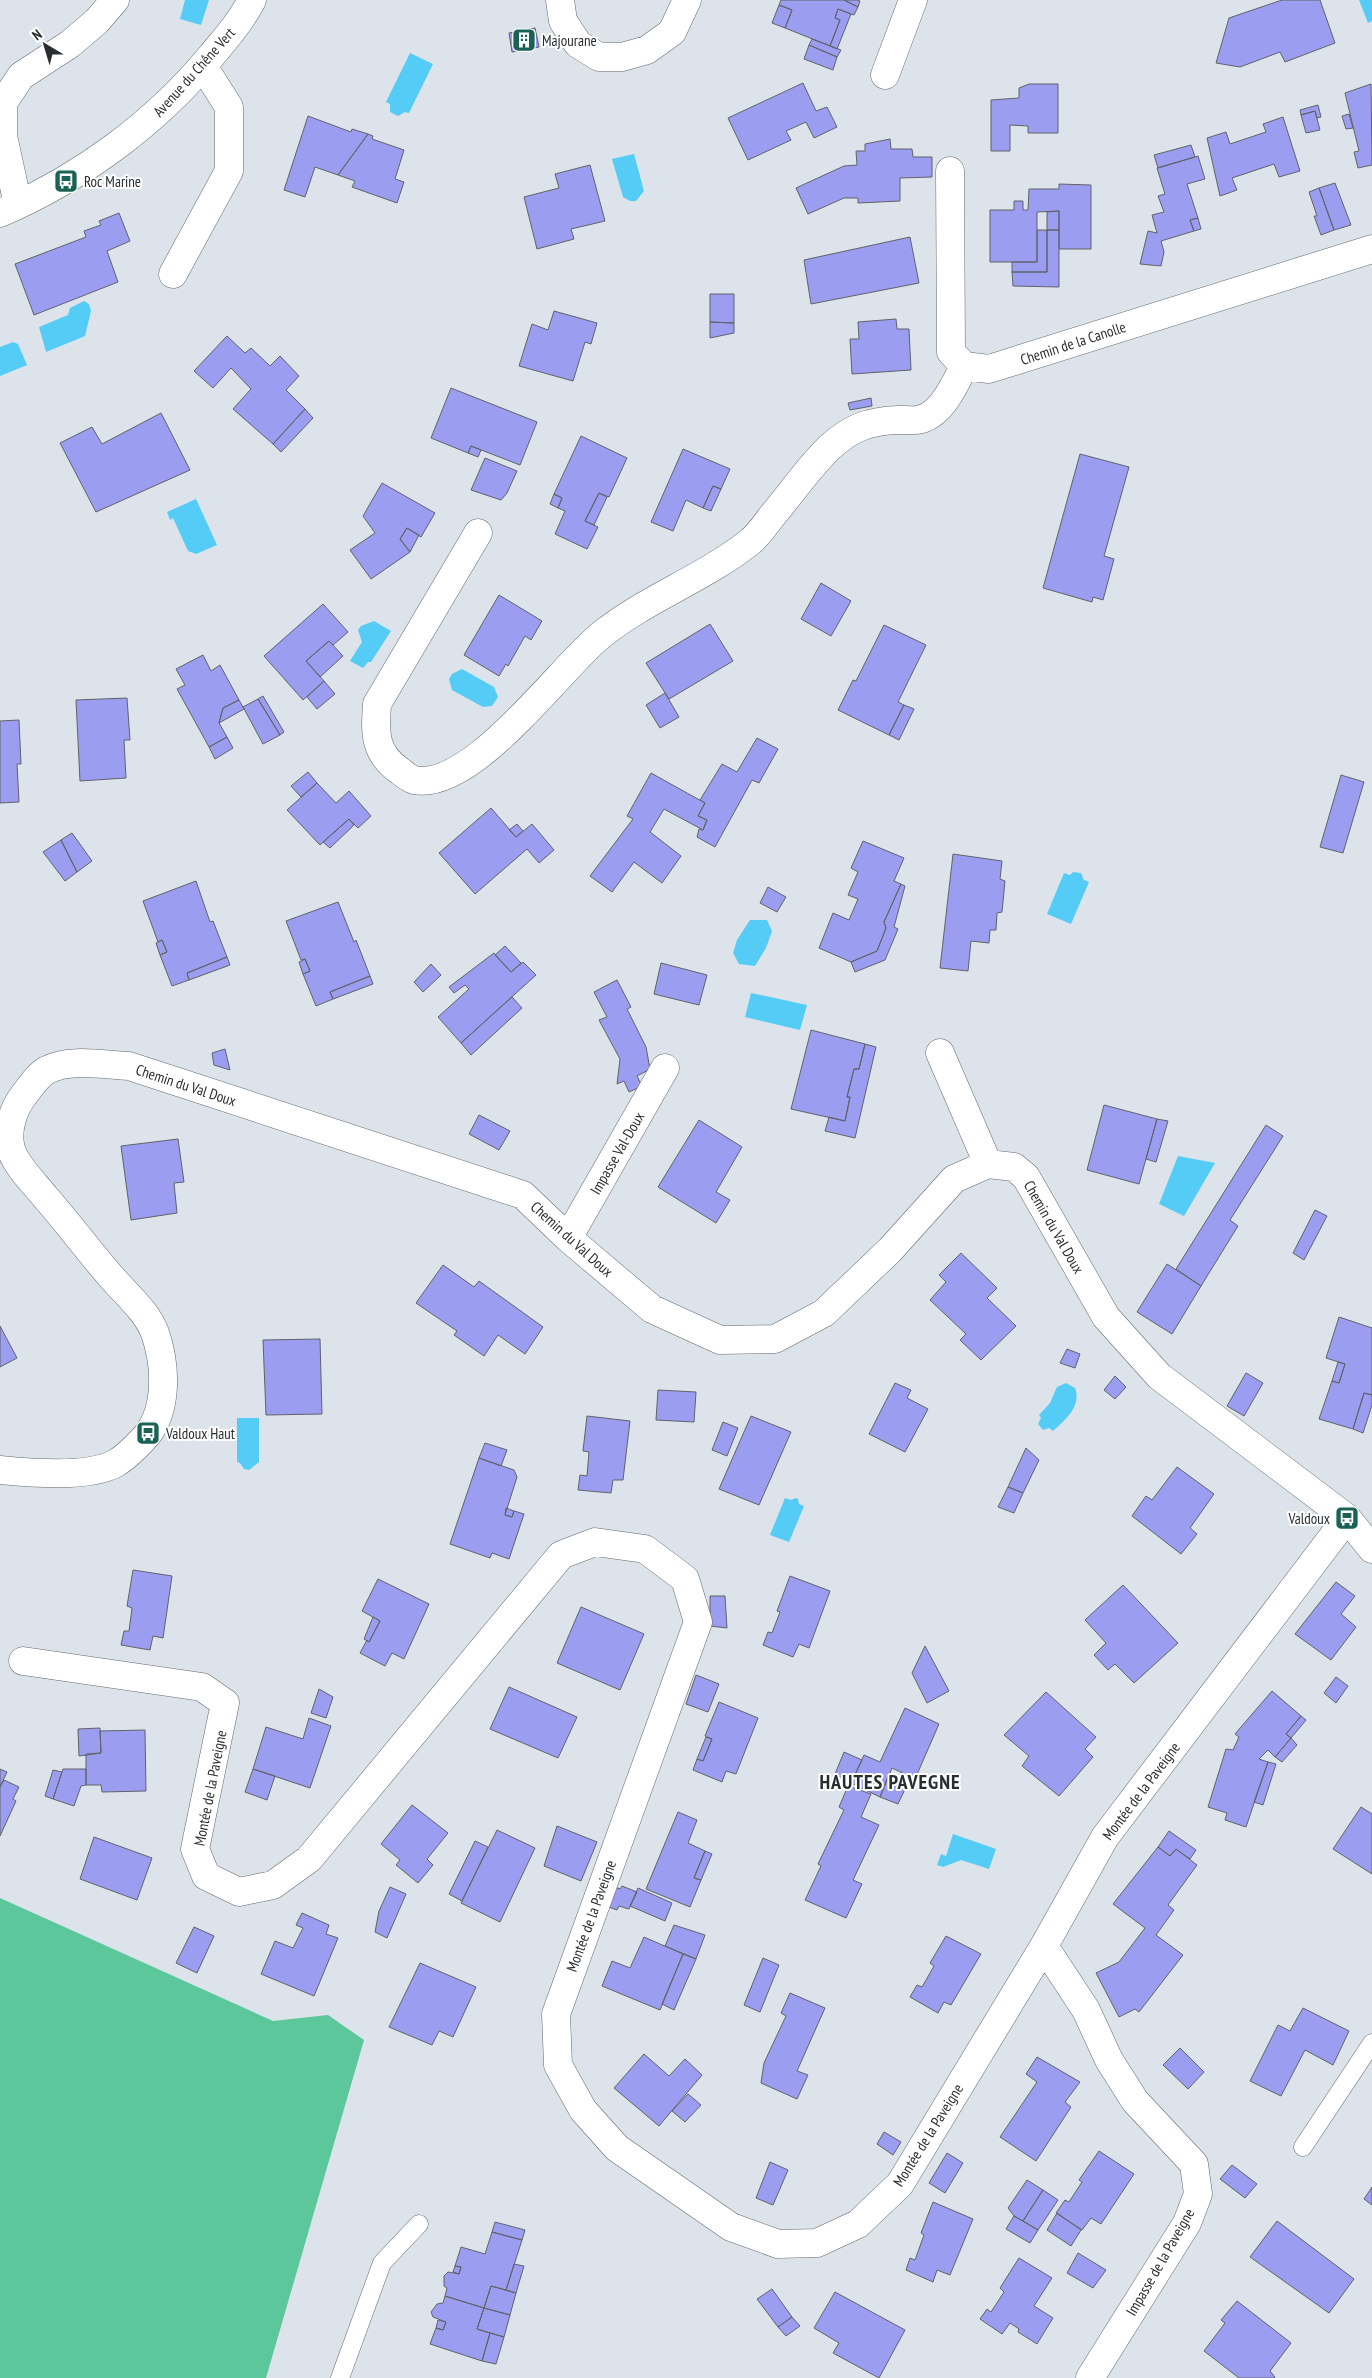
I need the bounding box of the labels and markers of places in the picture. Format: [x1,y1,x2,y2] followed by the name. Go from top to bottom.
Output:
[511,27,537,53] building icon: Majourane
[542,31,597,50] place label: Majourane
[53,168,79,194] bus stop icon: Roc Marine
[84,172,141,191] place label: Roc Marine
[135,1420,161,1446] bus stop icon: Valdoux Haut
[165,1424,235,1443] place label: Valdoux Haut
[1334,1505,1360,1531] bus stop icon: Valdoux
[1288,1509,1330,1528] place label: Valdoux

